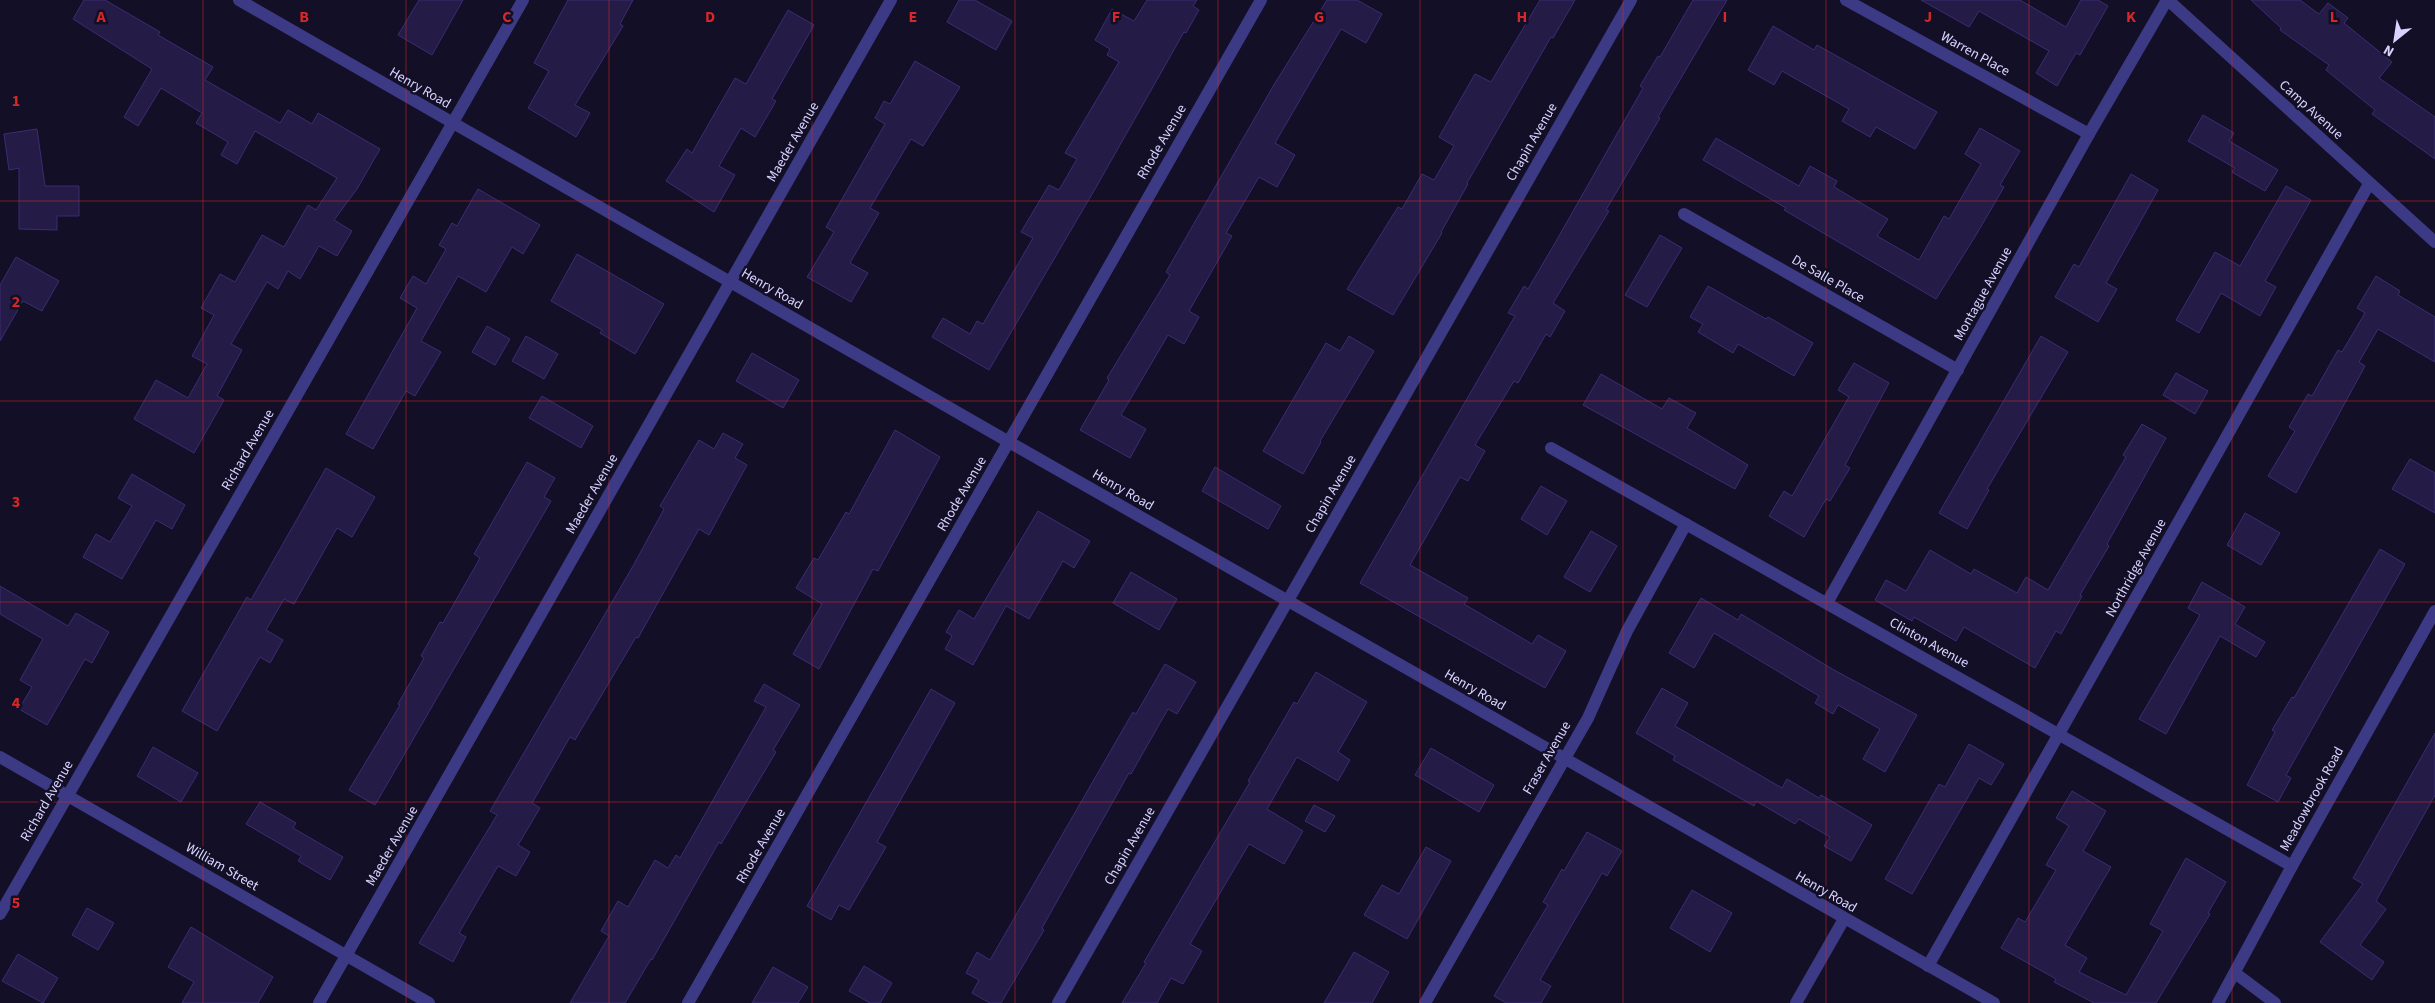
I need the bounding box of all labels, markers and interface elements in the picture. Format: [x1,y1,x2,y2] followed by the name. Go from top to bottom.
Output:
[95,6,106,28] text: A
[299,6,309,28] text: B
[502,6,512,28] text: C
[705,6,715,28] text: D
[909,6,917,28] text: E
[1112,6,1120,28] text: F
[1314,6,1324,28] text: G
[1517,6,1527,28] text: H
[1723,6,1727,28] text: I
[1924,6,1932,28] text: J
[2126,6,2136,28] text: K
[2330,6,2338,28] text: L
[2370,15,2420,65] north arrow
[1937,27,2013,81] street label: Warren Place
[2380,39,2398,61] text: N
[385,62,455,114] street label: Henry Road
[2274,76,2348,144] street label: Camp Avenue
[12,90,20,112] text: 1
[762,98,824,186] street label: Maeder Avenue
[1501,99,1563,185] street label: Chapin Avenue
[1132,101,1192,183] street label: Rhode Avenue
[1949,243,2017,345] street label: Montague Avenue
[1788,250,1868,308] street label: De Salle Place
[737,263,807,315] street label: Henry Road
[12,291,20,313] text: 2
[217,406,279,494] street label: Richard Avenue
[561,450,623,538] street label: Maeder Avenue
[1300,451,1362,537] street label: Chapin Avenue
[932,453,992,535] street label: Rhode Avenue
[1088,464,1158,516] street label: Henry Road
[12,491,20,513] text: 3
[2101,515,2171,621] street label: Northridge Avenue
[1885,613,1973,673] street label: Clinton Avenue
[1440,664,1510,716] street label: Henry Road
[12,692,21,714] text: 4
[1518,718,1576,798] street label: Fraser Avenue
[2275,743,2349,855] street label: Meadowbrook Road
[16,757,78,845] street label: Richard Avenue
[361,802,423,890] street label: Maeder Avenue
[1099,803,1161,889] street label: Chapin Avenue
[731,805,791,887] street label: Rhode Avenue
[182,838,263,896] street label: William Street
[1791,866,1861,918] street label: Henry Road
[12,892,20,914] text: 5

